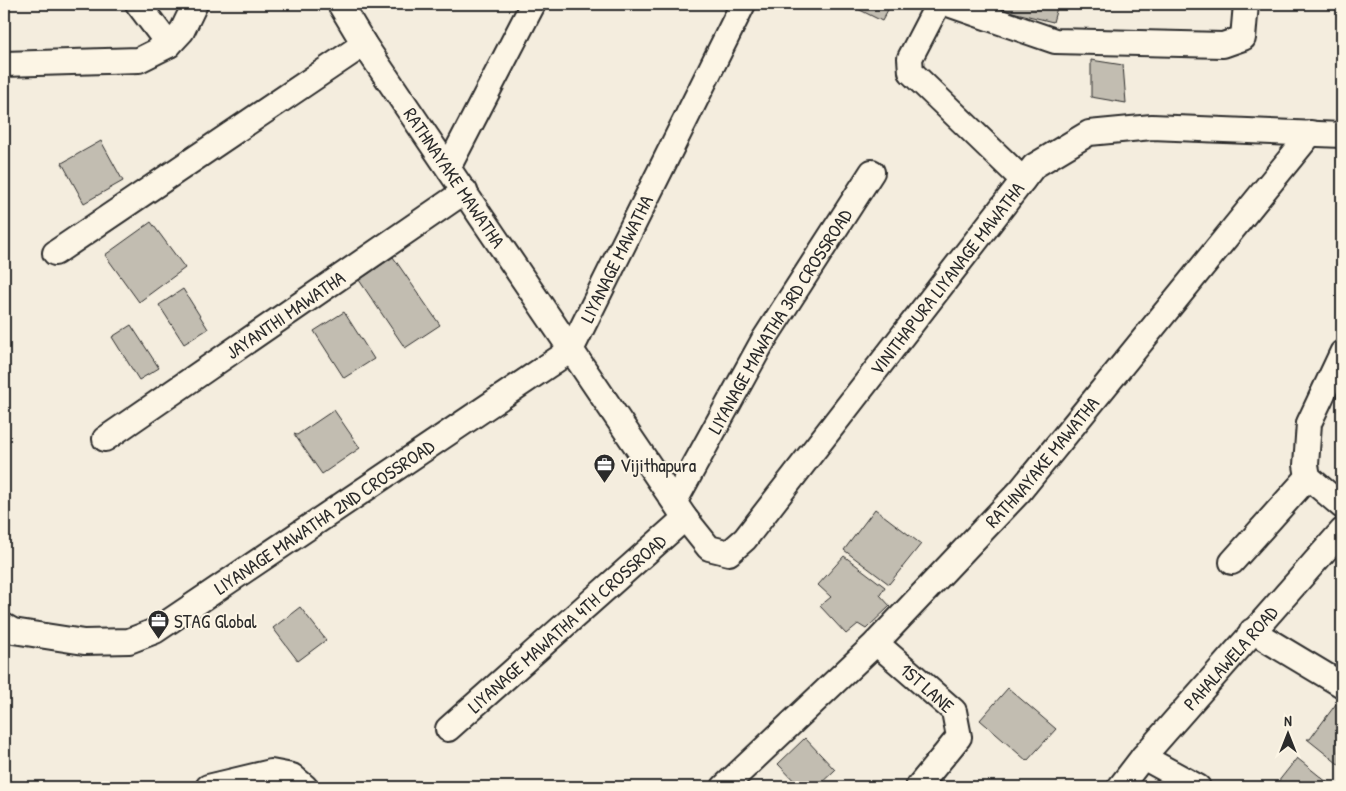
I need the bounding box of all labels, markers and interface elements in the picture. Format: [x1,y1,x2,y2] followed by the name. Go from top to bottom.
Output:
[398,102,511,253] street label: RATHNAYAKE MAWATHA
[864,176,1030,380] street label: VINITHAPURA LIYANAGE MAWATHA
[574,191,659,327] street label: LIYANAGE MAWATHA
[701,204,858,438] street label: LIYANAGE MAWATHA 3RD CROSSROAD
[221,264,350,365] street label: JAYANTHI MAWATHA
[979,391,1105,533] street label: RATHNAYAKE MAWATHA
[209,433,439,601] street label: LIYANAGE MAWATHA 2ND CROSSROAD
[620,452,697,478] place label: Vijithapura
[592,453,616,484] office icon: Vijithapura
[462,528,672,719] street label: LIYANAGE MAWATHA 4TH CROSSROAD
[1177,600,1284,716] street label: PAHALAWELA ROAD
[174,608,257,634] place label: STAG Global
[146,609,170,640] office icon: STAG Global
[895,657,960,719] street label: 1ST LANE
[1264,708,1314,758] north arrow
[1284,711,1292,730] text: N

